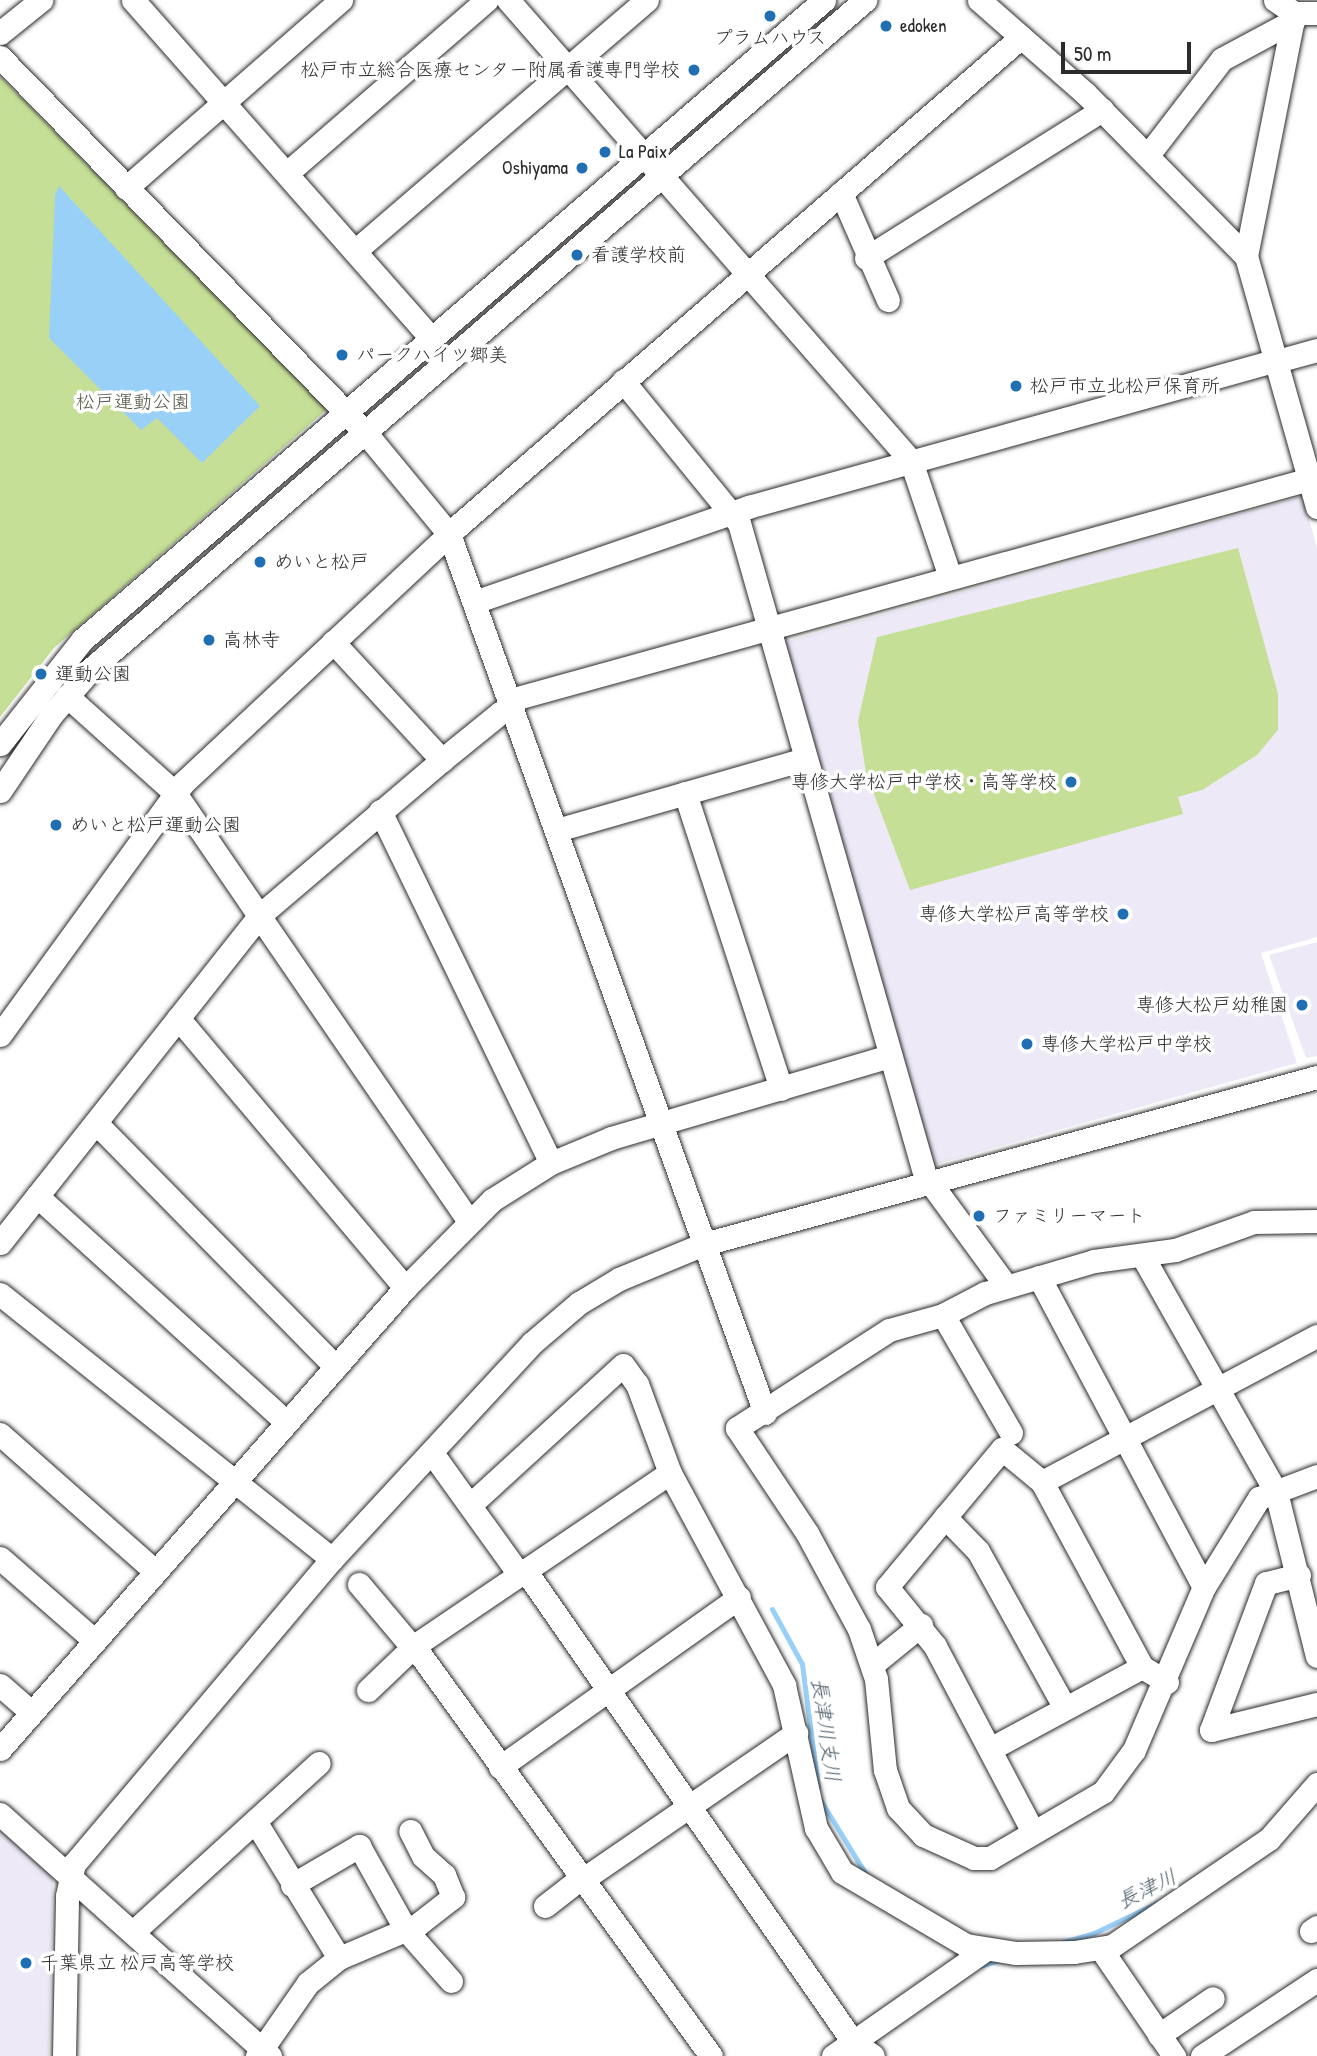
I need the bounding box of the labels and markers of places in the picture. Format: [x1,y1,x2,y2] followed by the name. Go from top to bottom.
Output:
[762,8,778,24] marker: プラムハウス
[900,15,947,37] place label: edoken
[878,18,894,34] marker: edoken
[713,27,827,49] place label: プラムハウス
[300,59,680,81] place label: 松戸市立総合医療センター附属看護専門学校
[686,62,702,78] marker: 松戸市立総合医療センター附属看護専門学校
[619,141,667,163] place label: La Paix
[597,144,613,160] marker: La Paix
[502,157,568,179] place label: Oshiyama
[574,160,590,176] marker: Oshiyama
[591,244,686,266] place label: 看護学校前
[569,247,585,263] marker: 看護学校前
[356,344,508,366] place label: パークハイツ郷美
[334,347,350,363] marker: パークハイツ郷美
[1030,375,1220,397] place label: 松戸市立北松戸保育所
[1008,378,1024,394] marker: 松戸市立北松戸保育所
[274,551,369,573] place label: めいと松戸
[252,554,268,570] marker: めいと松戸
[223,629,280,651] place label: 高林寺
[201,632,217,648] marker: 高林寺
[55,663,131,685] place label: 運動公園
[33,666,49,682] marker: 運動公園
[791,771,1057,793] place label: 専修大学松戸中学校・高等学校
[1063,774,1079,790] marker: 専修大学松戸中学校・高等学校
[70,814,241,836] place label: めいと松戸運動公園
[48,817,64,833] marker: めいと松戸運動公園
[919,903,1109,925] place label: 専修大学松戸高等学校
[1115,906,1131,922] marker: 専修大学松戸高等学校
[1136,994,1288,1016] place label: 専修大松戸幼稚園
[1294,997,1310,1013] marker: 専修大松戸幼稚園
[1041,1033,1212,1055] place label: 専修大学松戸中学校
[1019,1036,1035,1052] marker: 専修大学松戸中学校
[993,1205,1145,1227] place label: ファミリーマート
[971,1208,987,1224] marker: ファミリーマート
[40,1952,234,1974] place label: 千葉県立 松戸高等学校
[18,1955,34,1971] marker: 千葉県立 松戸高等学校

